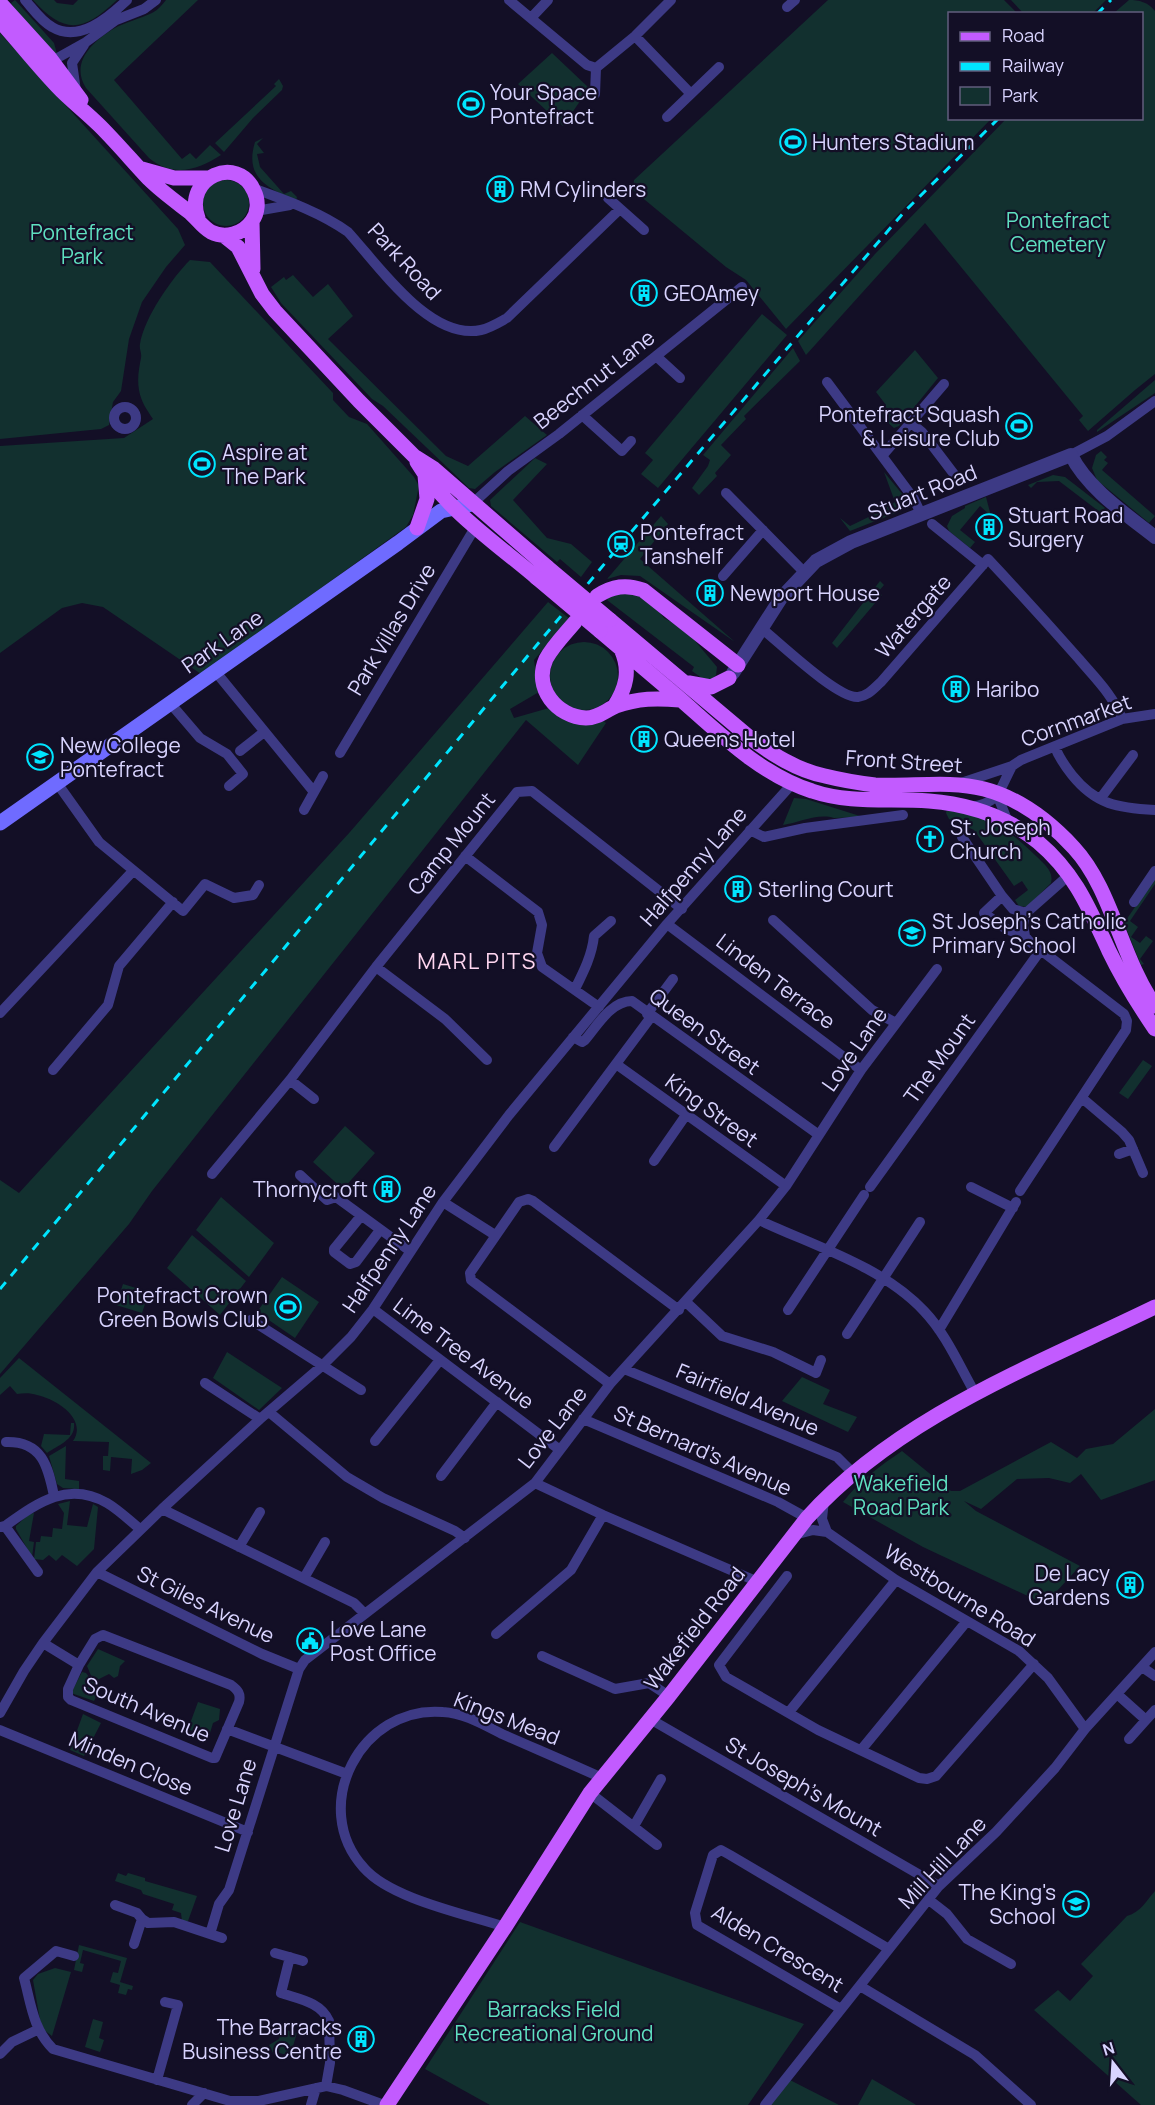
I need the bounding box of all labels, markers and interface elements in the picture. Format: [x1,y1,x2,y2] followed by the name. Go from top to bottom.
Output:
[948,12,1143,120] legend
[1002,23,1045,47] text: Road
[1002,53,1064,77] text: Railway
[490,78,597,130] place label: Your Space Pontefract
[1002,83,1039,107] text: Park
[456,89,486,119] sports icon: Your Space Pontefract
[778,127,808,157] sports icon: Hunters Stadium
[812,128,975,156] place label: Hunters Stadium
[485,174,515,204] building icon: RM Cylinders
[520,175,646,203] place label: RM Cylinders
[1006,206,1110,258] park label: Pontefract Cemetery
[362,216,448,306] street label: Park Road
[30,218,134,270] park label: Pontefract Park
[629,278,659,308] building icon: GEOAmey
[664,279,759,307] place label: GEOAmey
[528,323,660,435] street label: Beechnut Lane
[819,400,1000,452] place label: Pontefract Squash & Leisure Club
[1004,411,1034,441] sports icon: Pontefract Squash & Leisure Club
[222,438,308,490] place label: Aspire at The Park
[187,449,217,479] sports icon: Aspire at The Park
[863,457,981,527] street label: Stuart Road
[1008,501,1123,553] place label: Stuart Road Surgery
[974,512,1004,542] building icon: Stuart Road Surgery
[640,518,744,570] place label: Pontefract Tanshelf
[606,529,636,559] station icon: Pontefract Tanshelf
[341,558,441,700] street label: Park Villas Drive
[869,568,957,664] street label: Watergate
[695,578,725,608] building icon: Newport House
[730,579,880,607] place label: Newport House
[176,603,268,679] street label: Park Lane
[941,674,971,704] building icon: Haribo
[976,675,1039,703] place label: Haribo
[1017,687,1135,753] street label: Cornmarket
[629,724,659,754] building icon: Queens Hotel
[664,725,796,753] place label: Queens Hotel
[60,731,181,783] place label: New College Pontefract
[25,742,55,772] school or university icon: New College Pontefract
[845,743,963,779] street label: Front Street
[401,786,501,900] street label: Camp Mount
[633,800,753,932] street label: Halfpenny Lane
[950,813,1051,865] place label: St. Joseph Church
[915,824,945,854] church icon: St. Joseph Church
[723,874,753,904] building icon: Sterling Court
[758,875,894,903] place label: Sterling Court
[932,907,1127,959] place label: St Joseph's Catholic Primary School
[897,918,927,948] school or university icon: St Joseph's Catholic Primary School
[711,927,841,1035] street label: Linden Terrace
[417,946,537,976] district label: MARL PITS
[644,981,766,1081] street label: Queen Street
[815,1001,893,1097] street label: Love Lane
[897,1007,981,1109] street label: The Mount
[660,1067,764,1153] street label: King Street
[372,1174,402,1204] building icon: Thornycroft
[253,1175,368,1203] place label: Thornycroft
[336,1178,442,1318] street label: Halfpenny Lane
[97,1281,268,1333] place label: Pontefract Crown Green Bowls Club
[388,1291,540,1415] street label: Lime Tree Avenue
[273,1292,303,1322] sports icon: Pontefract Crown Green Bowls Club
[672,1356,824,1442] street label: Fairfield Avenue
[511,1380,593,1474] street label: Love Lane
[609,1398,797,1502] street label: St Bernard's Avenue
[853,1469,949,1521] park label: Wakefield Road Park
[879,1537,1041,1653] street label: Westbourne Road
[133,1559,279,1649] street label: St Giles Avenue
[1028,1559,1110,1611] place label: De Lacy Gardens
[637,1561,751,1695] street label: Wakefield Road
[1115,1570,1145,1600] building icon: De Lacy Gardens
[330,1615,436,1667] place label: Love Lane Post Office
[295,1626,325,1656] public building icon: Love Lane Post Office
[79,1670,215,1748] street label: South Avenue
[450,1685,564,1751] street label: Kings Mead
[65,1724,197,1802] street label: Minden Close
[720,1730,888,1842] street label: St Joseph's Mount
[208,1755,262,1855] street label: Love Lane
[892,1810,992,1914] street label: Mill Hill Lane
[958,1878,1056,1930] place label: The King's School
[1061,1889,1091,1919] school or university icon: The King's School
[707,1898,849,1998] street label: Alden Crescent
[454,1995,654,2047] park label: Barracks Field Recreational Ground
[182,2013,342,2065] place label: The Barracks Business Centre
[346,2024,376,2054] building icon: The Barracks Business Centre
[1083,2033,1143,2093] north arrow
[1100,2036,1117,2061] text: N

